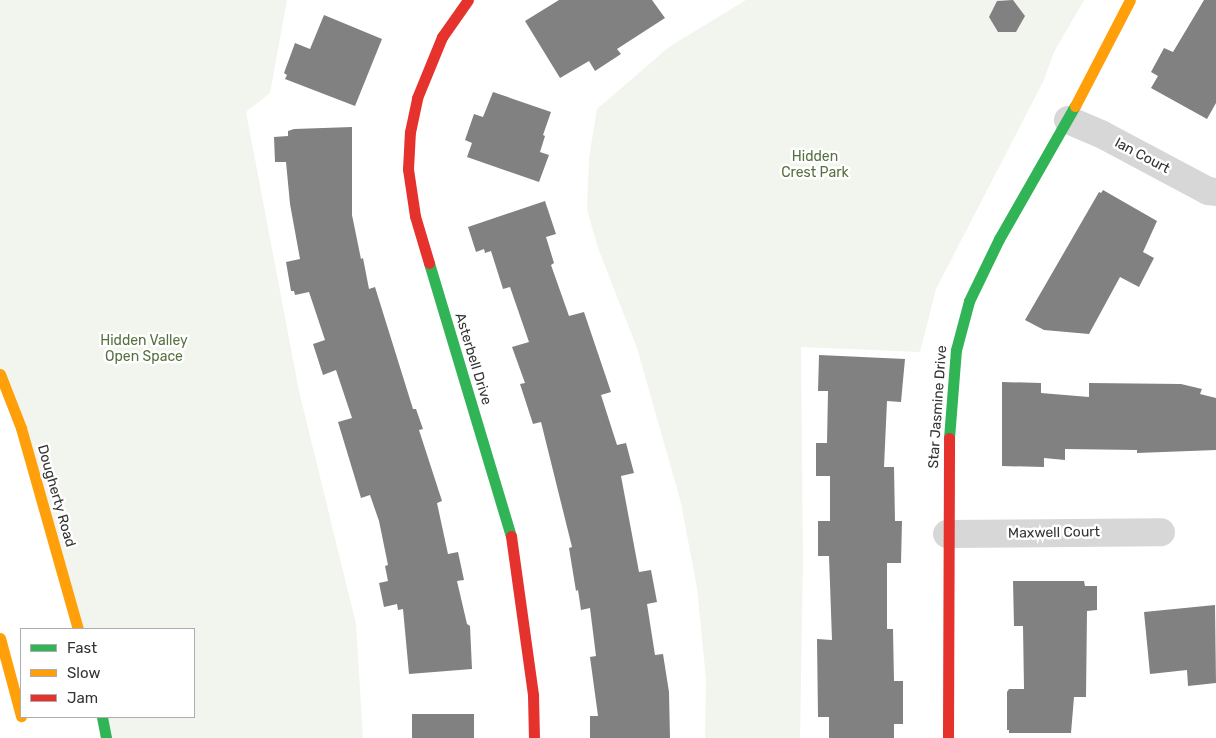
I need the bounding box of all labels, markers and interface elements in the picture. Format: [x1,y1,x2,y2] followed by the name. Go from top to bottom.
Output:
[1112,134,1172,178] street label: Ian Court
[781,149,849,182] park label: Hidden Crest Park
[451,311,495,407] street label: Asterbell Drive
[100,333,188,366] park label: Hidden Valley Open Space
[925,345,951,469] street label: Star Jasmine Drive
[33,443,79,549] street label: Dougherty Road
[1008,524,1100,542] street label: Maxwell Court
[20,628,195,718] legend
[67,639,97,657] text: Fast
[67,664,100,682] text: Slow
[67,689,98,707] text: Jam

